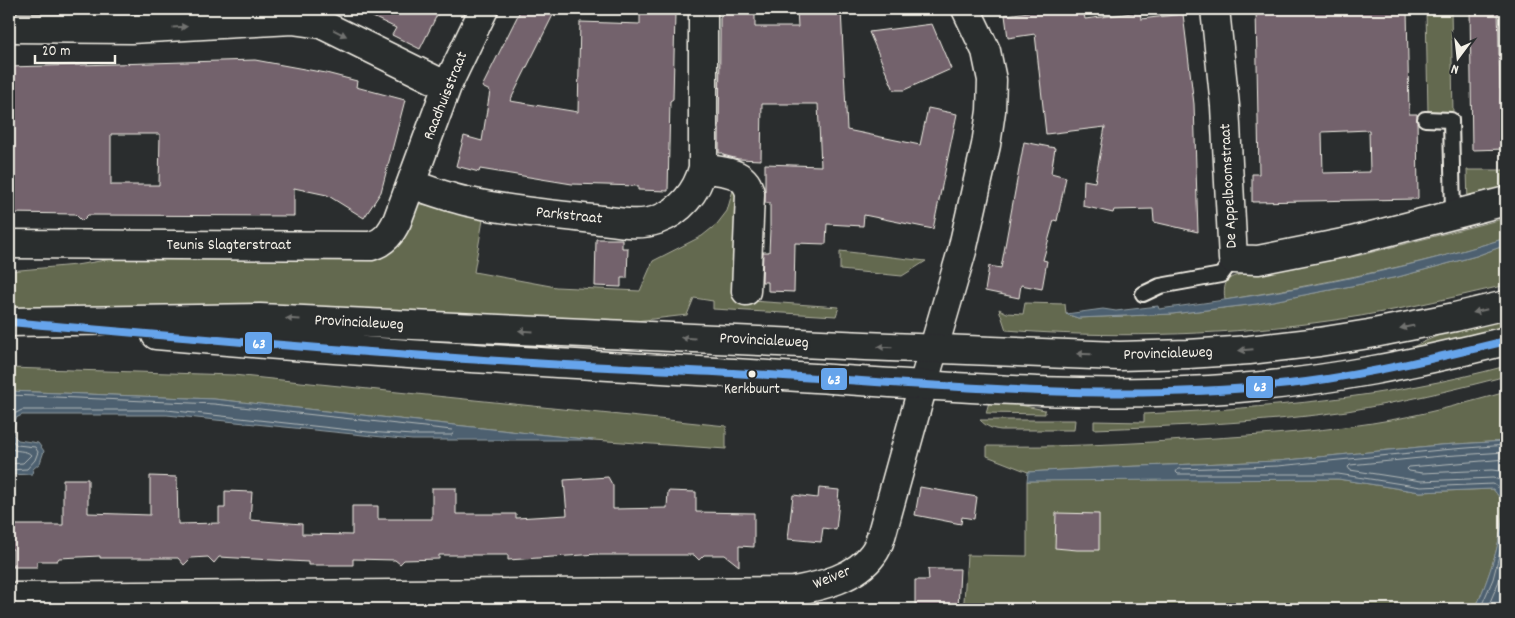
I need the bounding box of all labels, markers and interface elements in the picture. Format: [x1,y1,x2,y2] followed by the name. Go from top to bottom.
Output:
[172,22,188,30] one-way arrow
[333,30,347,38] one-way arrow
[35,32,115,64] scale bar
[1432,32,1482,82] north arrow
[42,41,70,63] text: 20 m
[418,48,474,144] street label: Raadhuisstraat
[1449,58,1461,79] text: N
[1214,123,1244,249] street label: De Appelboomstraat
[535,201,603,231] street label: Parkstraat
[167,234,291,257] street label: Teunis Slagterstraat
[1473,307,1488,315] one-way arrow
[314,309,404,337] street label: Provincialeweg
[285,315,301,323] one-way arrow
[1399,323,1414,331] one-way arrow
[517,326,533,334] one-way arrow
[719,327,809,355] street label: Provincialeweg
[244,331,273,355] line badge: 63
[680,334,696,342] one-way arrow
[252,335,266,355] text: 63
[1123,341,1213,367] street label: Provincialeweg
[877,342,893,350] one-way arrow
[1238,346,1254,354] one-way arrow
[1076,350,1092,358] one-way arrow
[820,367,848,391] line badge: 63
[747,369,757,379] marker: Kerkbuurt
[827,371,841,391] text: 63
[1245,375,1274,399] line badge: 63
[1253,378,1267,398] text: 63
[724,379,780,401] place label: Kerkbuurt
[810,560,854,596] street label: Weiver

